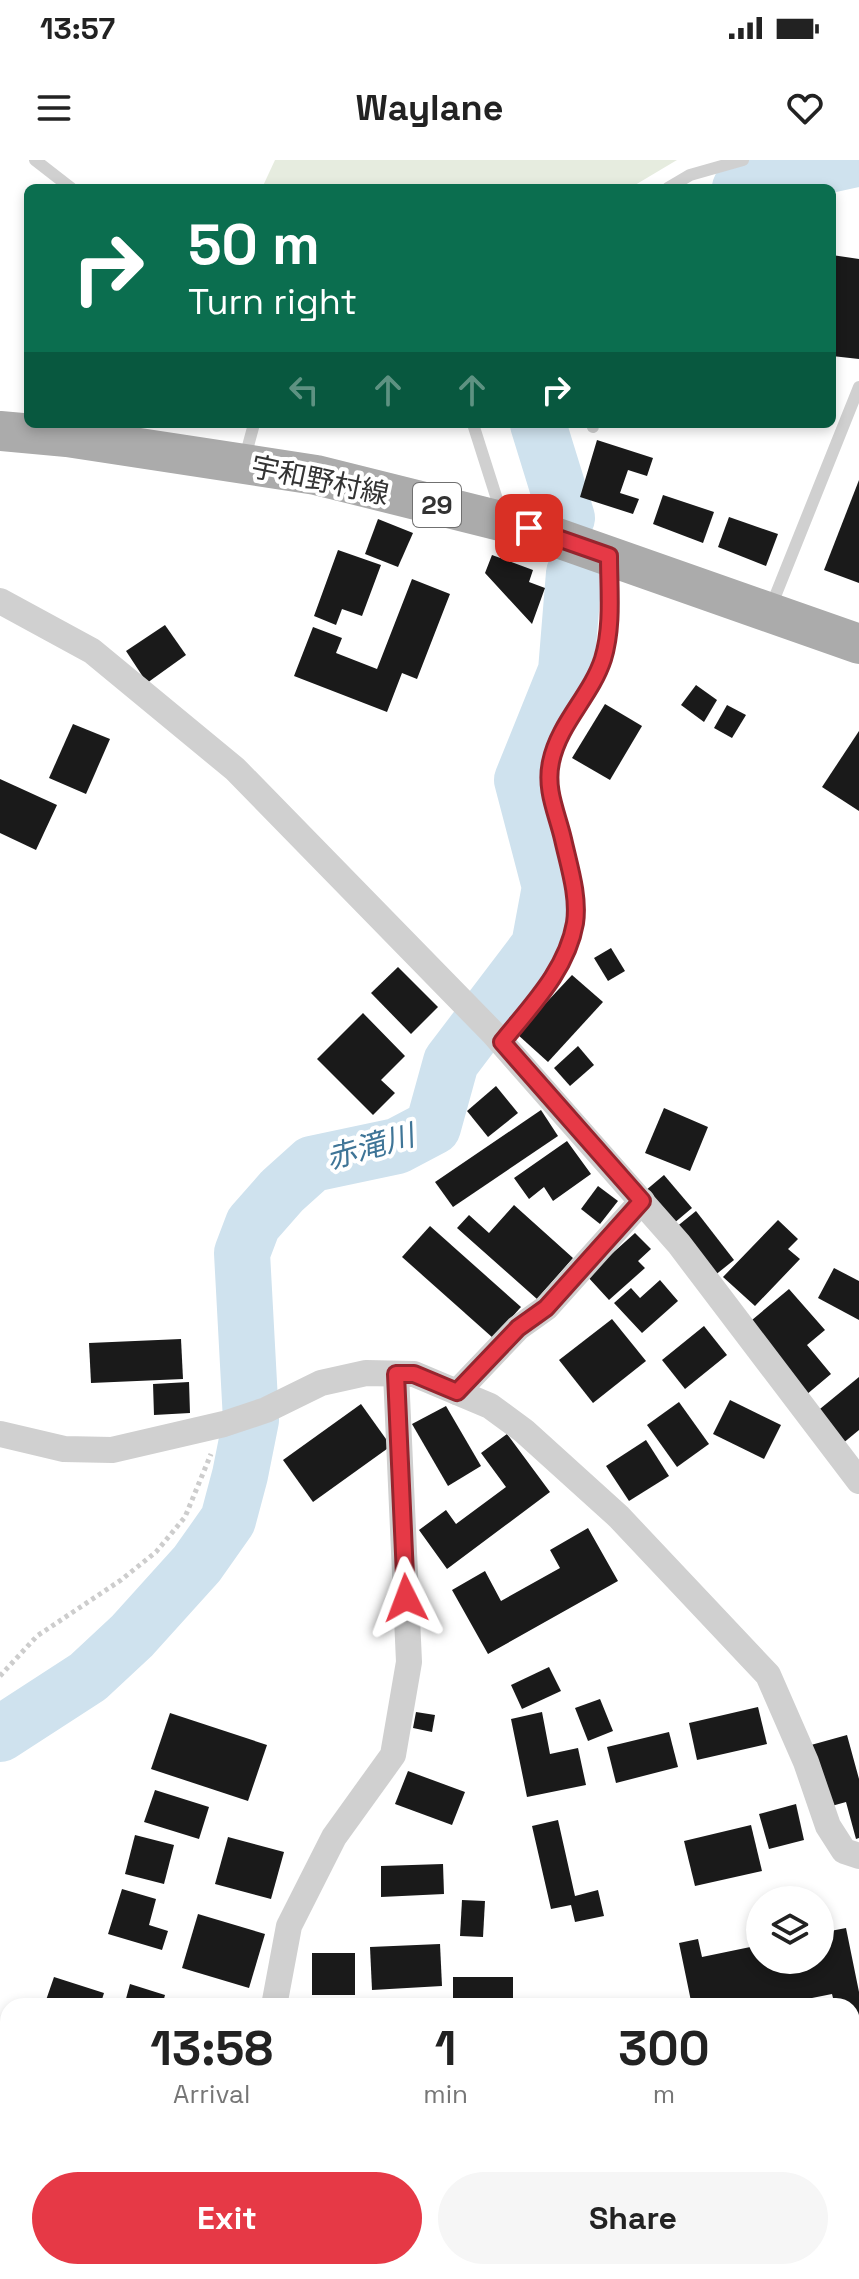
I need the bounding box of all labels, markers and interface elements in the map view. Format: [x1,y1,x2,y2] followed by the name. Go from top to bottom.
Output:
[40,9,115,48] text: 13:57
[356,85,503,131] text: Waylane
[32,86,76,130] icon: menu
[783,86,827,130] icon: heart
[188,209,320,280] text: 50 m
[56,216,160,320] icon: right
[188,279,357,325] text: Turn right
[282,368,326,412] icon: left
[366,368,410,412] icon: ahead
[450,368,494,412] icon: ahead
[534,368,578,412] icon: right
[248,448,392,512] street label: 宇和野村線
[413,483,461,527] road number: 29
[495,494,563,562] pin
[507,506,551,550] icon: arrive
[321,1115,421,1178] water label: 赤滝川
[364,1556,448,1640] position arrow
[746,1886,834,1974] map controls
[746,1886,834,1974] button: layers
[150,2018,273,2079] text: 13:58
[435,2018,457,2079] text: 1
[618,2018,710,2079] text: 300
[173,2077,250,2111] text: Arrival
[423,2077,468,2111] text: min
[653,2077,675,2111] text: m
[32,2172,422,2264] button: Exit
[438,2172,828,2264] button: Share

